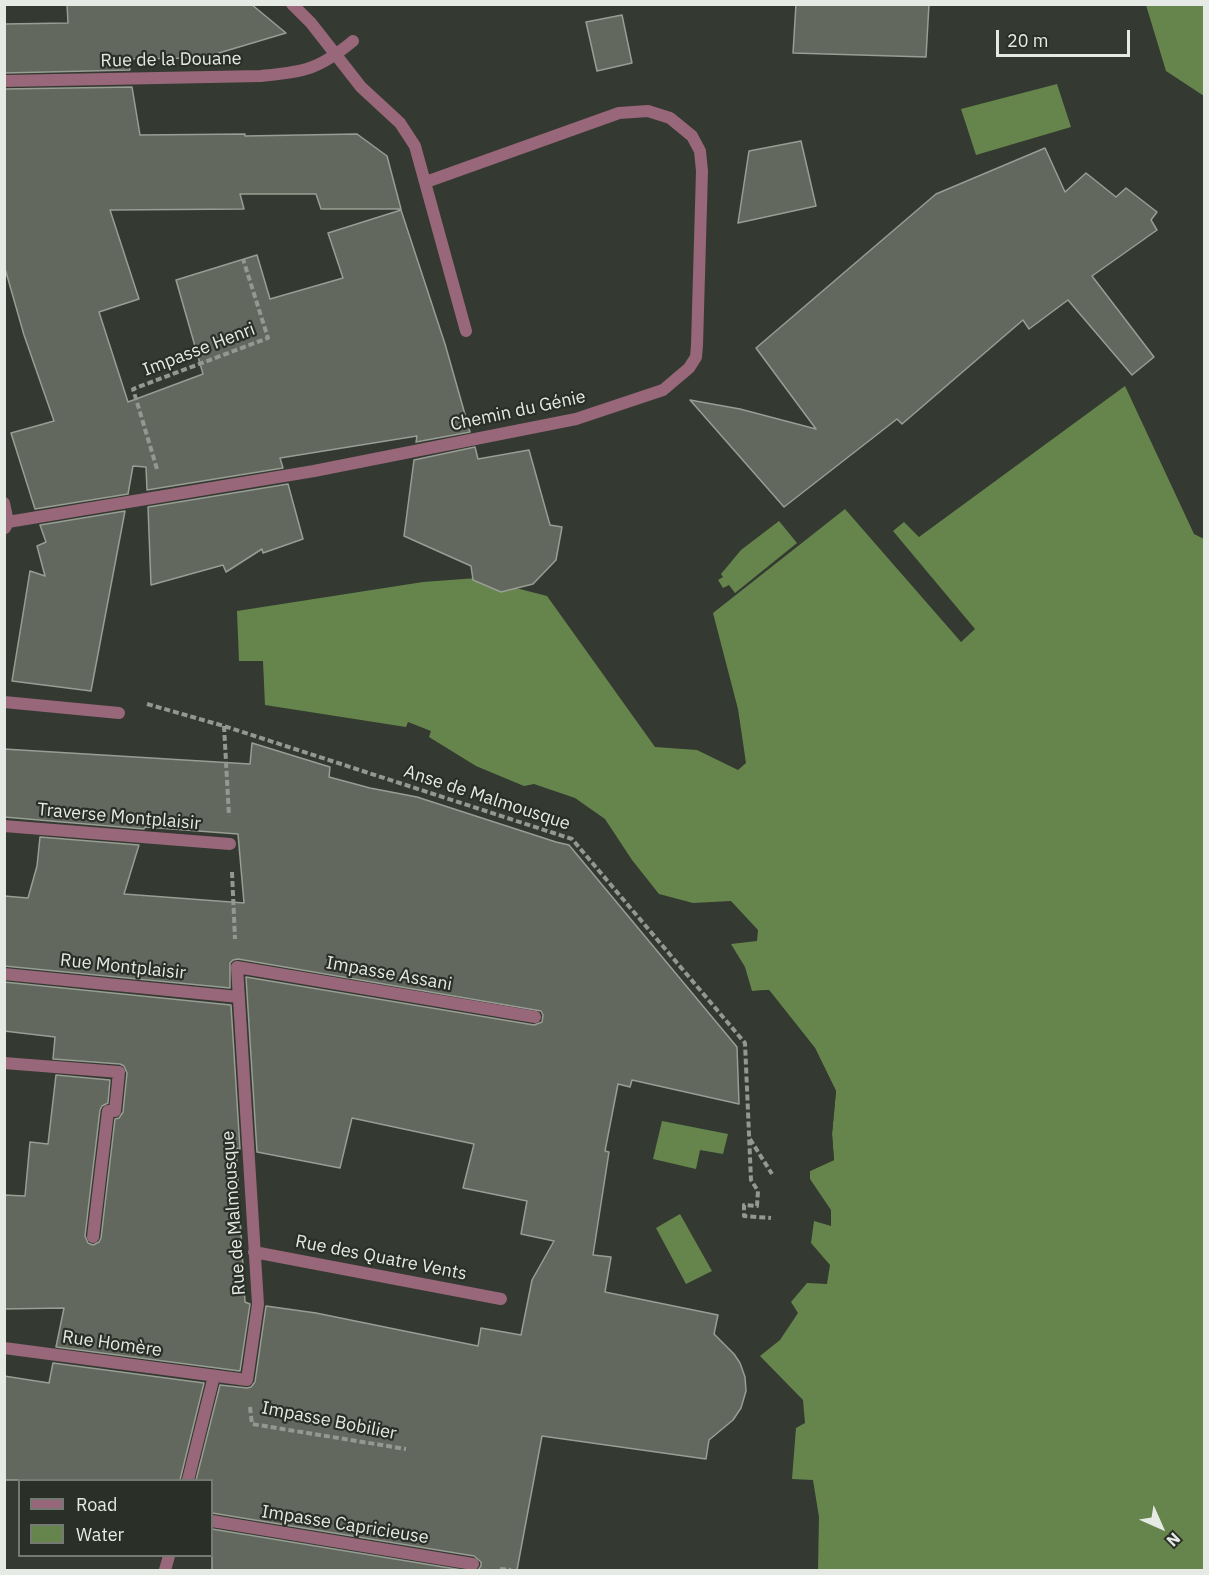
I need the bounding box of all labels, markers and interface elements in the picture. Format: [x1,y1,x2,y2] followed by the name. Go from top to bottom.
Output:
[999,18,1132,56] scale bar
[1007,29,1049,52] text: 20 m
[100,48,242,72] street label: Rue de la Douane
[140,319,258,381] street label: Impasse Henri
[448,386,588,436] street label: Chemin du Génie
[401,761,573,835] street label: Anse de Malmousque
[36,799,202,835] street label: Traverse Montplaisir
[59,950,187,984] street label: Rue Montplaisir
[324,952,454,996] street label: Impasse Assani
[217,1130,251,1296] street label: Rue de Malmousque
[293,1231,469,1285] street label: Rue des Quatre Vents
[61,1326,163,1362] street label: Rue Homère
[260,1397,398,1445] street label: Impasse Bobilier
[18,1479,213,1557] legend
[76,1493,117,1516] text: Road
[1131,1497,1191,1557] north arrow
[260,1501,430,1549] street label: Impasse Capricieuse
[76,1523,124,1546] text: Water
[1163,1529,1185,1551] text: N

